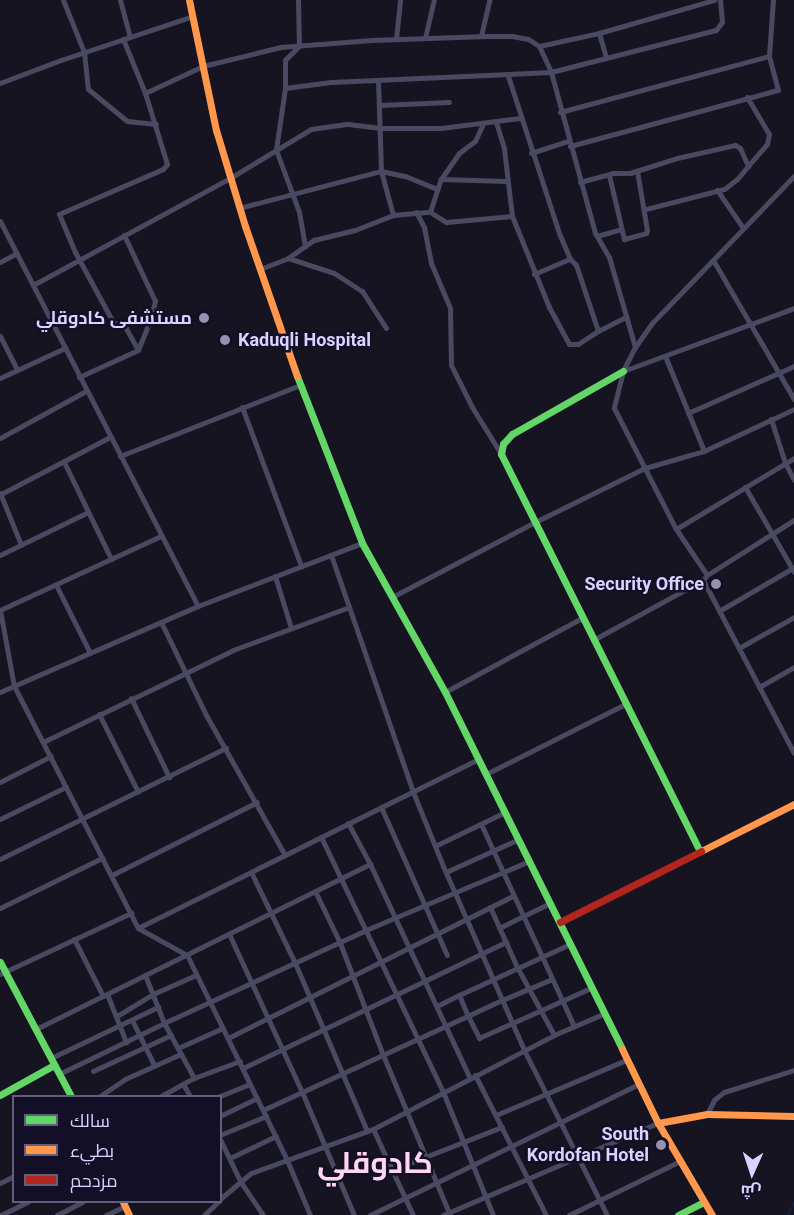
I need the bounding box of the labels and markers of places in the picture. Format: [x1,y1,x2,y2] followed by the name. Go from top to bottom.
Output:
[36,307,192,329] place label: مستشفى كادوقلي
[197,311,211,325] marker: مستشفى كادوقلي
[238,329,371,351] place label: Kaduqli Hospital
[216,331,234,349] marker: Kaduqli Hospital
[585,573,704,595] place label: Security Office
[709,577,723,591] marker: Security Office
[527,1124,649,1166] place label: South Kordofan Hotel
[654,1138,668,1152] marker: South Kordofan Hotel

